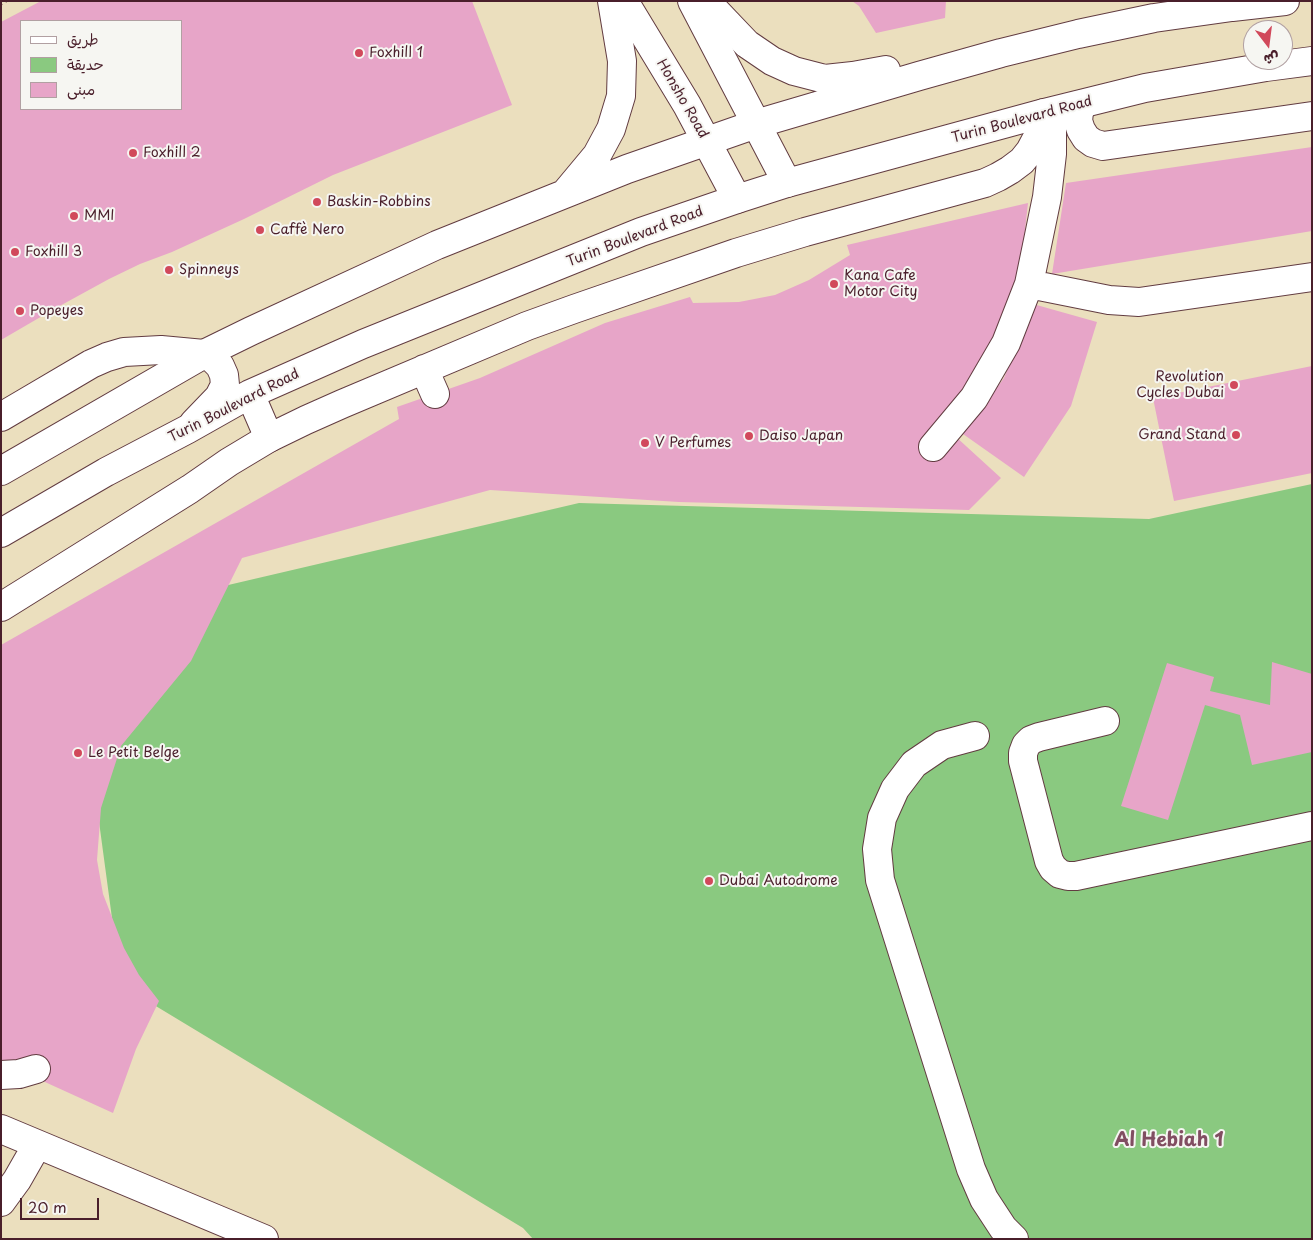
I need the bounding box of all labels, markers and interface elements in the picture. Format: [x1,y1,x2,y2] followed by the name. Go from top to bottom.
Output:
[20,20,182,110] legend
[1243,20,1293,70] north arrow
[67,27,99,50] text: طريق
[369,45,423,61] place label: Foxhill 1
[353,47,365,59] marker: Foxhill 1
[1262,47,1282,71] text: ش
[67,52,104,75] text: حديقة
[653,56,711,142] street label: Honsho Road
[67,77,95,100] text: مبنى
[950,93,1094,147] street label: Turin Boulevard Road
[143,145,201,161] place label: Foxhill 2
[127,147,139,159] marker: Foxhill 2
[327,194,431,210] place label: Baskin-Robbins
[311,196,323,208] marker: Baskin-Robbins
[564,203,706,271] street label: Turin Boulevard Road
[84,208,115,224] place label: MMI
[68,210,80,222] marker: MMI
[270,222,344,238] place label: Caffè Nero
[254,224,266,236] marker: Caffè Nero
[25,244,82,260] place label: Foxhill 3
[9,246,21,258] marker: Foxhill 3
[179,262,239,278] place label: Spinneys
[163,264,175,276] marker: Spinneys
[844,268,917,300] place label: Kana Cafe Motor City
[828,278,840,290] marker: Kana Cafe Motor City
[30,303,83,319] place label: Popeyes
[14,305,26,317] marker: Popeyes
[166,366,302,446] street label: Turin Boulevard Road
[1136,369,1224,402] place label: Revolution Cycles Dubai
[1228,379,1240,391] marker: Revolution Cycles Dubai
[1138,427,1226,443] place label: Grand Stand
[759,428,843,444] place label: Daiso Japan
[1230,429,1242,441] marker: Grand Stand
[743,430,755,442] marker: Daiso Japan
[655,435,731,451] place label: V Perfumes
[639,437,651,449] marker: V Perfumes
[88,745,179,761] place label: Le Petit Belge
[72,747,84,759] marker: Le Petit Belge
[719,873,838,889] place label: Dubai Autodrome
[703,875,715,887] marker: Dubai Autodrome
[1114,1130,1224,1152] district label: Al Hebiah 1
[22,1188,101,1220] scale bar
[28,1195,67,1218] text: 20 m

